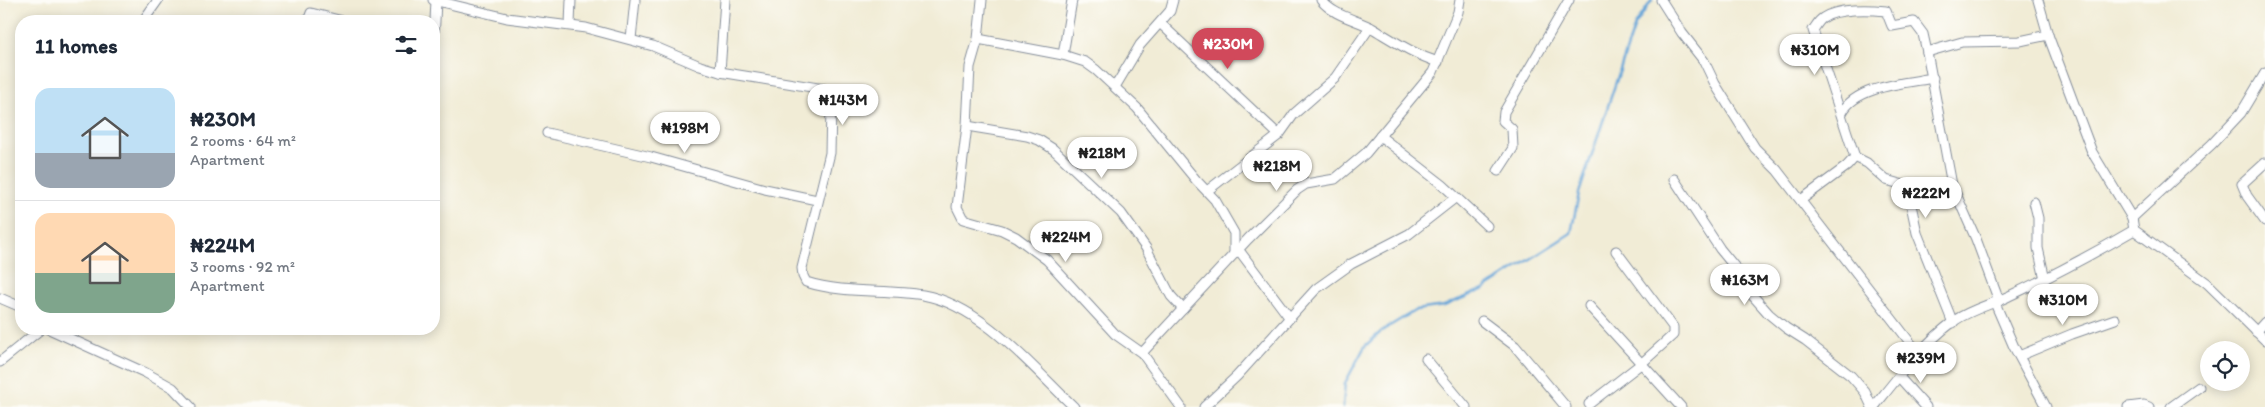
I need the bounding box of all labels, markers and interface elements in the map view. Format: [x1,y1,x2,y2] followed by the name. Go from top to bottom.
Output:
[1193,28,1263,70] pin: ₦230M
[392,31,420,59] icon: filters
[35,33,118,58] text: 11 homes
[1203,34,1253,53] text: ₦230M
[1780,34,1850,76] pin: ₦310M
[1790,40,1840,59] text: ₦310M
[808,84,878,126] pin: ₦143M
[818,90,868,109] text: ₦143M
[190,106,256,131] text: ₦230M
[75,108,135,168] icon: home
[650,112,720,154] pin: ₦198M
[661,118,709,137] text: ₦198M
[190,131,296,150] text: 2 rooms · 64 m²
[1067,136,1137,179] pin: ₦218M
[1078,143,1126,162] text: ₦218M
[190,150,265,169] text: Apartment
[1242,150,1312,192] pin: ₦218M
[1253,156,1301,175] text: ₦218M
[1891,176,1961,219] pin: ₦222M
[1902,183,1950,202] text: ₦222M
[1031,220,1101,263] pin: ₦224M
[1041,227,1091,246] text: ₦224M
[190,232,255,257] text: ₦224M
[75,233,135,293] icon: home
[190,257,295,276] text: 3 rooms · 92 m²
[1710,264,1780,306] pin: ₦163M
[1721,270,1769,289] text: ₦163M
[190,276,265,295] text: Apartment
[2028,284,2098,326] pin: ₦310M
[2038,290,2088,309] text: ₦310M
[2200,341,2250,391] map controls
[2200,341,2250,391] button: locate
[1886,342,1956,384] pin: ₦239M
[1897,348,1945,367] text: ₦239M

